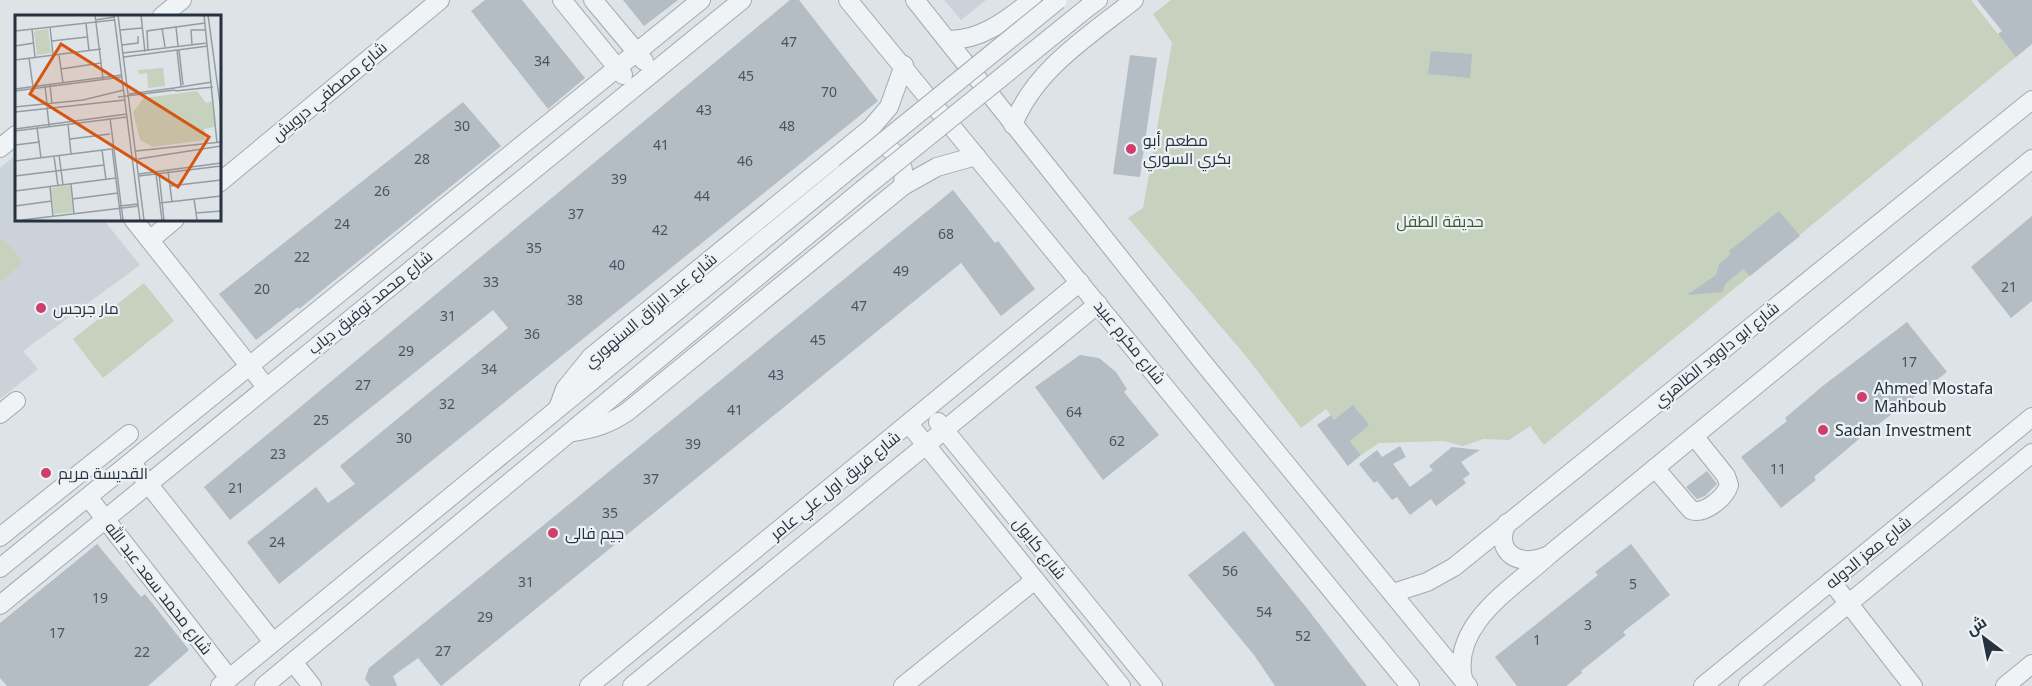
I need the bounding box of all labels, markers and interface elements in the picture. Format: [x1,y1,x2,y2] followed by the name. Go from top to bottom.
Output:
[15,15,220,220] inset map
[781,32,797,51] house number: 47
[267,36,393,148] street label: شارع مصطفي درويش
[534,51,550,70] house number: 34
[738,66,754,85] house number: 45
[821,82,837,101] house number: 70
[696,100,712,119] house number: 43
[454,116,470,135] house number: 30
[779,116,795,135] house number: 48
[1143,129,1231,172] place label: مطعم أبو بكري السوري
[653,135,669,154] house number: 41
[1124,142,1138,156] marker: مطعم أبو بكري السوري
[414,149,430,168] house number: 28
[737,151,753,170] house number: 46
[611,169,627,188] house number: 39
[374,181,390,200] house number: 26
[694,186,710,205] house number: 44
[568,204,584,223] house number: 37
[1396,210,1484,232] park label: حديقة الطفل
[334,214,350,233] house number: 24
[652,220,668,239] house number: 42
[938,224,954,243] house number: 68
[526,238,542,257] house number: 35
[303,245,438,360] street label: شارع محمد توفيق دياب
[294,247,310,266] house number: 22
[579,248,723,375] street label: شارع عبد الرزاق السنهوري
[609,255,625,274] house number: 40
[893,261,909,280] house number: 49
[483,272,499,291] house number: 33
[2001,277,2017,296] house number: 21
[254,279,270,298] house number: 20
[567,290,583,309] house number: 38
[1088,295,1171,389] street label: شارع مكرم عبيد
[851,296,867,315] house number: 47
[1649,296,1785,414] street label: شارع ابو داوود الظاهري
[53,297,119,319] place label: مار جرجس
[34,301,48,315] marker: مار جرجس
[440,306,456,325] house number: 31
[524,324,540,343] house number: 36
[810,330,826,349] house number: 45
[398,341,414,360] house number: 29
[1901,352,1917,371] house number: 17
[481,359,497,378] house number: 34
[768,365,784,384] house number: 43
[355,375,371,394] house number: 27
[1874,377,1993,417] place label: Ahmed Mostafa Mahboub
[1855,390,1869,404] marker: Ahmed Mostafa Mahboub
[439,394,455,413] house number: 32
[727,400,743,419] house number: 41
[1066,402,1082,421] house number: 64
[313,410,329,429] house number: 25
[1835,419,1971,441] place label: Sadan Investment
[1816,423,1830,437] marker: Sadan Investment
[765,426,906,547] street label: شارع فريق اول علي عامر
[396,428,412,447] house number: 30
[1109,431,1125,450] house number: 62
[685,434,701,453] house number: 39
[270,444,286,463] house number: 23
[1770,459,1786,478] house number: 11
[58,462,148,485] place label: القديسة مريم
[39,466,53,480] marker: القديسة مريم
[643,469,659,488] house number: 37
[228,478,244,497] house number: 21
[602,503,618,522] house number: 35
[1821,511,1916,594] street label: شارع معز الدوله
[1007,512,1072,584] street label: شارع كابول
[99,517,218,660] street label: شارع محمد سعد عبد الله
[565,522,624,545] place label: جيم فالى
[546,526,560,540] marker: جيم فالى
[269,532,285,551] house number: 24
[1222,561,1238,580] house number: 56
[518,572,534,591] house number: 31
[1629,574,1637,593] house number: 5
[92,588,108,607] house number: 19
[1256,602,1272,621] house number: 54
[477,607,493,626] house number: 29
[1954,608,2014,668] north arrow
[1962,611,1991,640] text: ش
[1584,615,1592,634] house number: 3
[49,623,65,642] house number: 17
[1295,626,1311,645] house number: 52
[1533,630,1541,649] house number: 1
[435,641,451,660] house number: 27
[134,642,150,661] house number: 22

